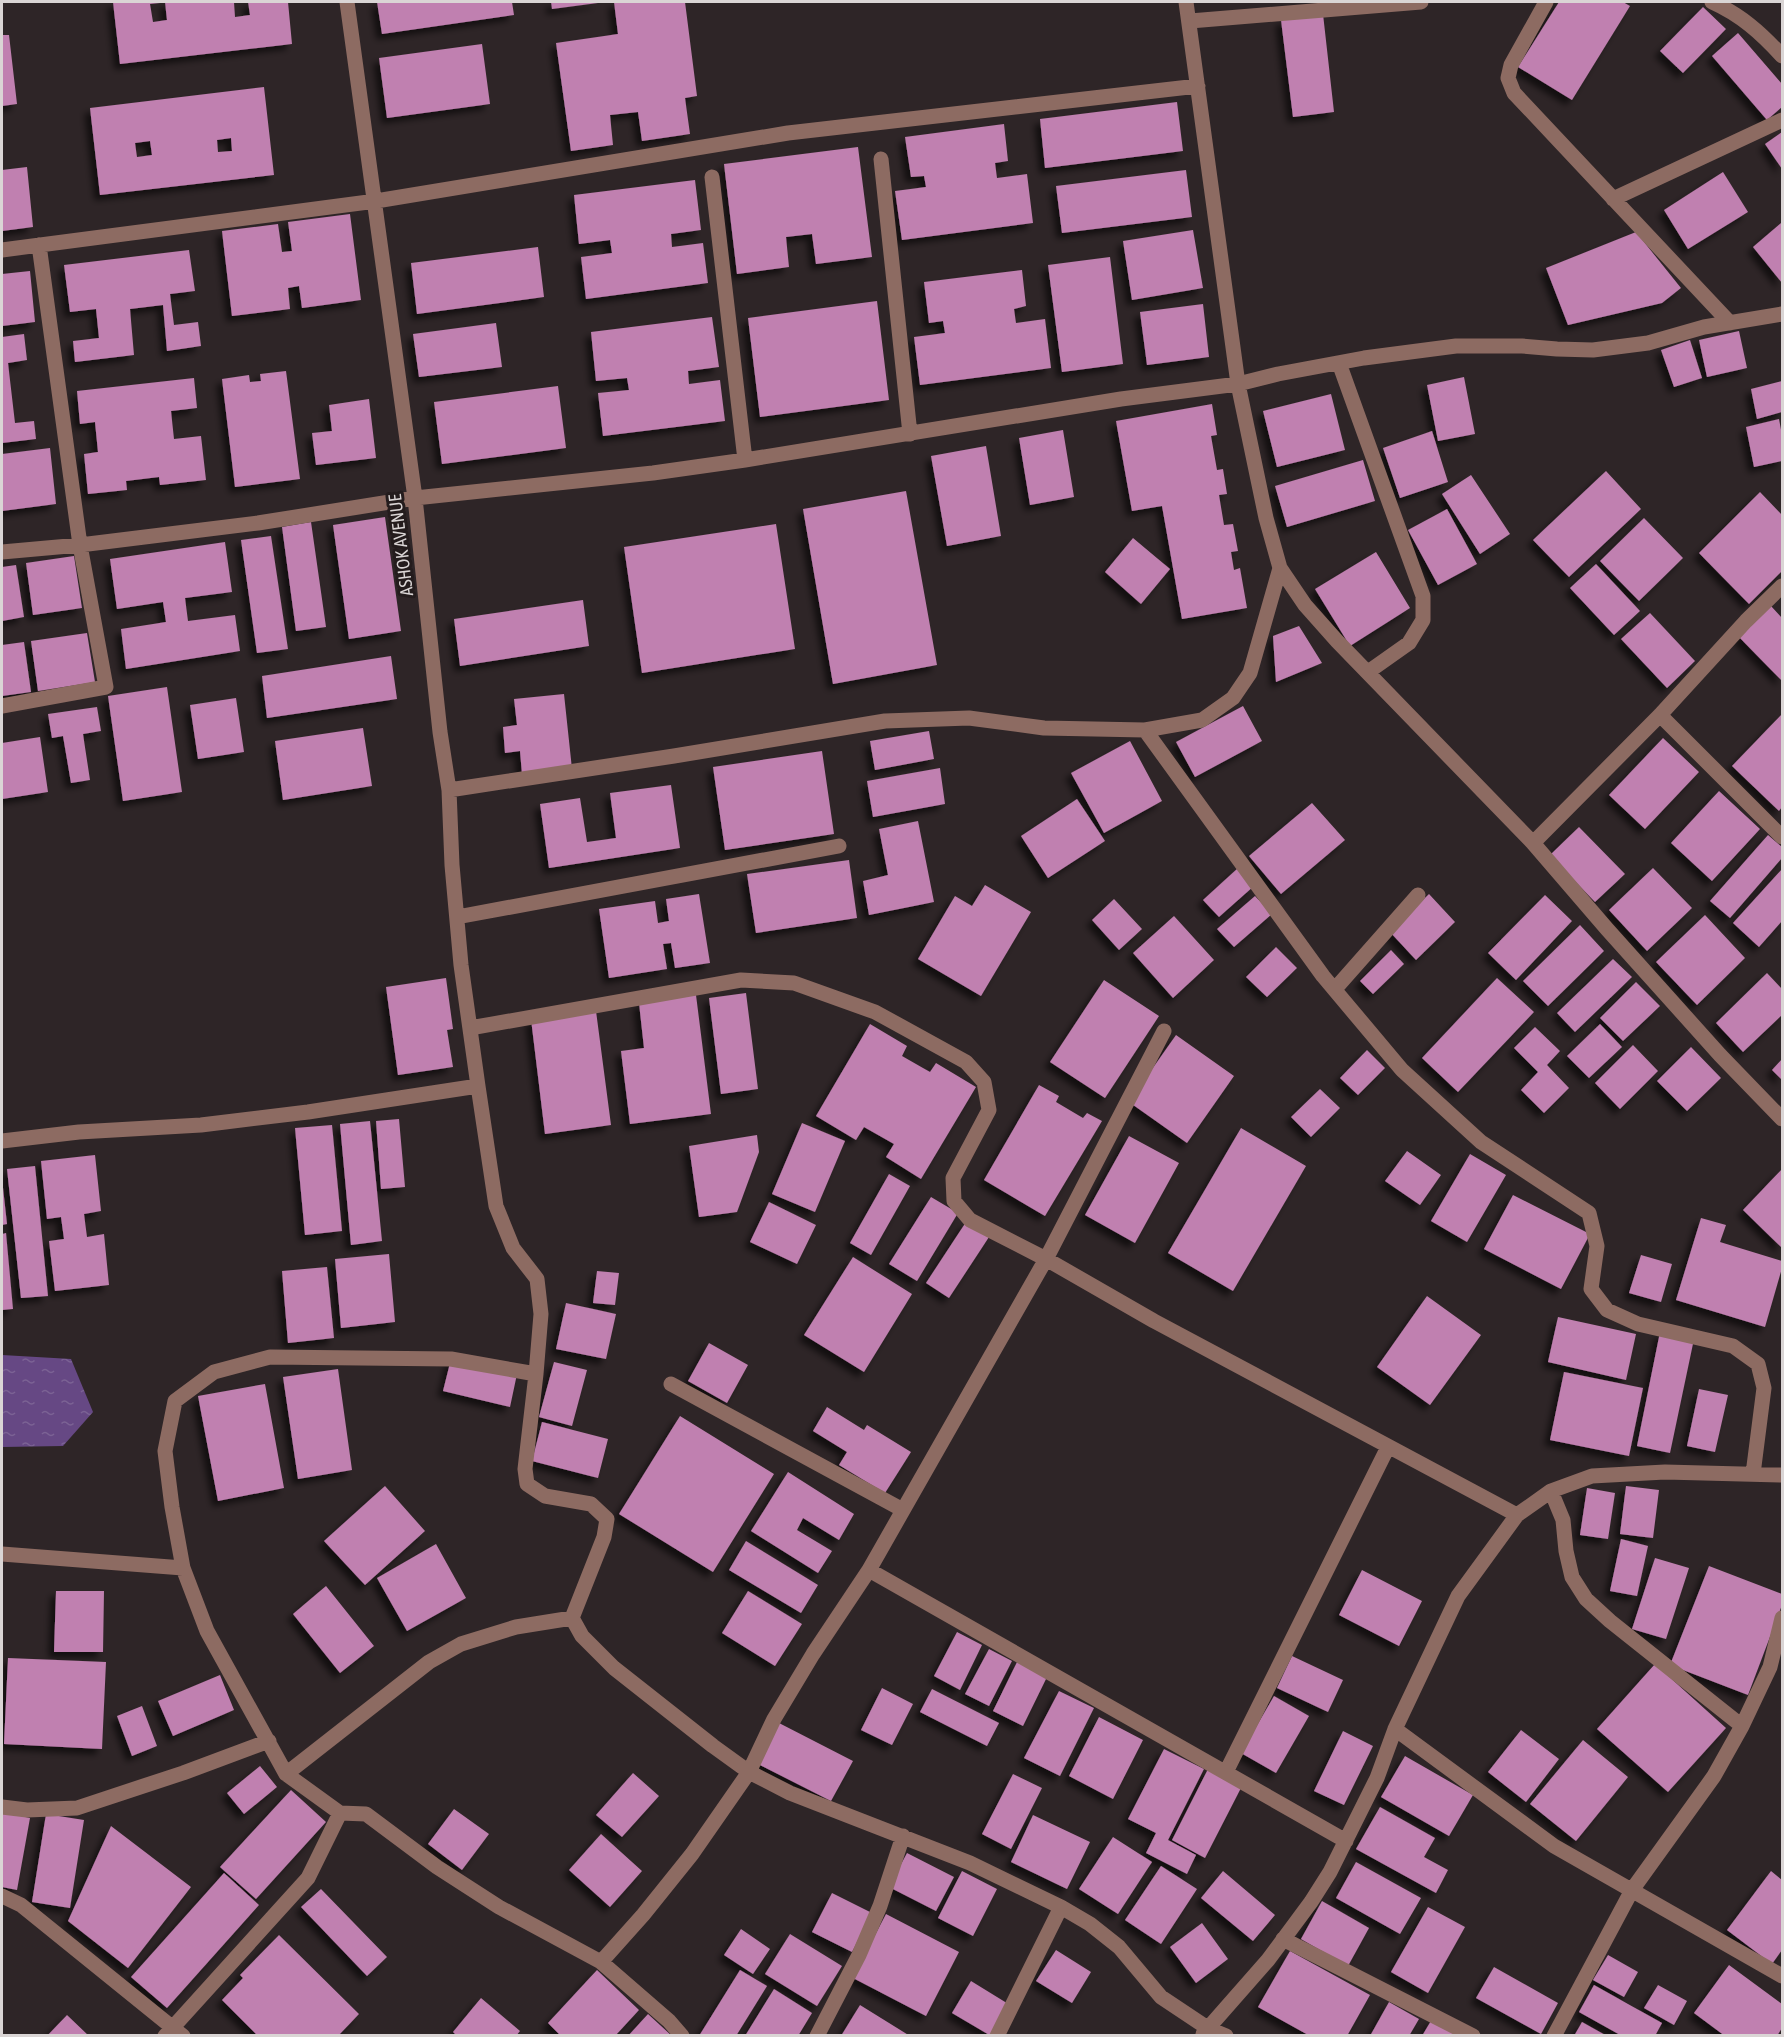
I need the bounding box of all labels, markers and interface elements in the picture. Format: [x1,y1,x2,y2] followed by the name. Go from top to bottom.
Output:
[384,493,417,597] street label: ASHOK AVENUE

